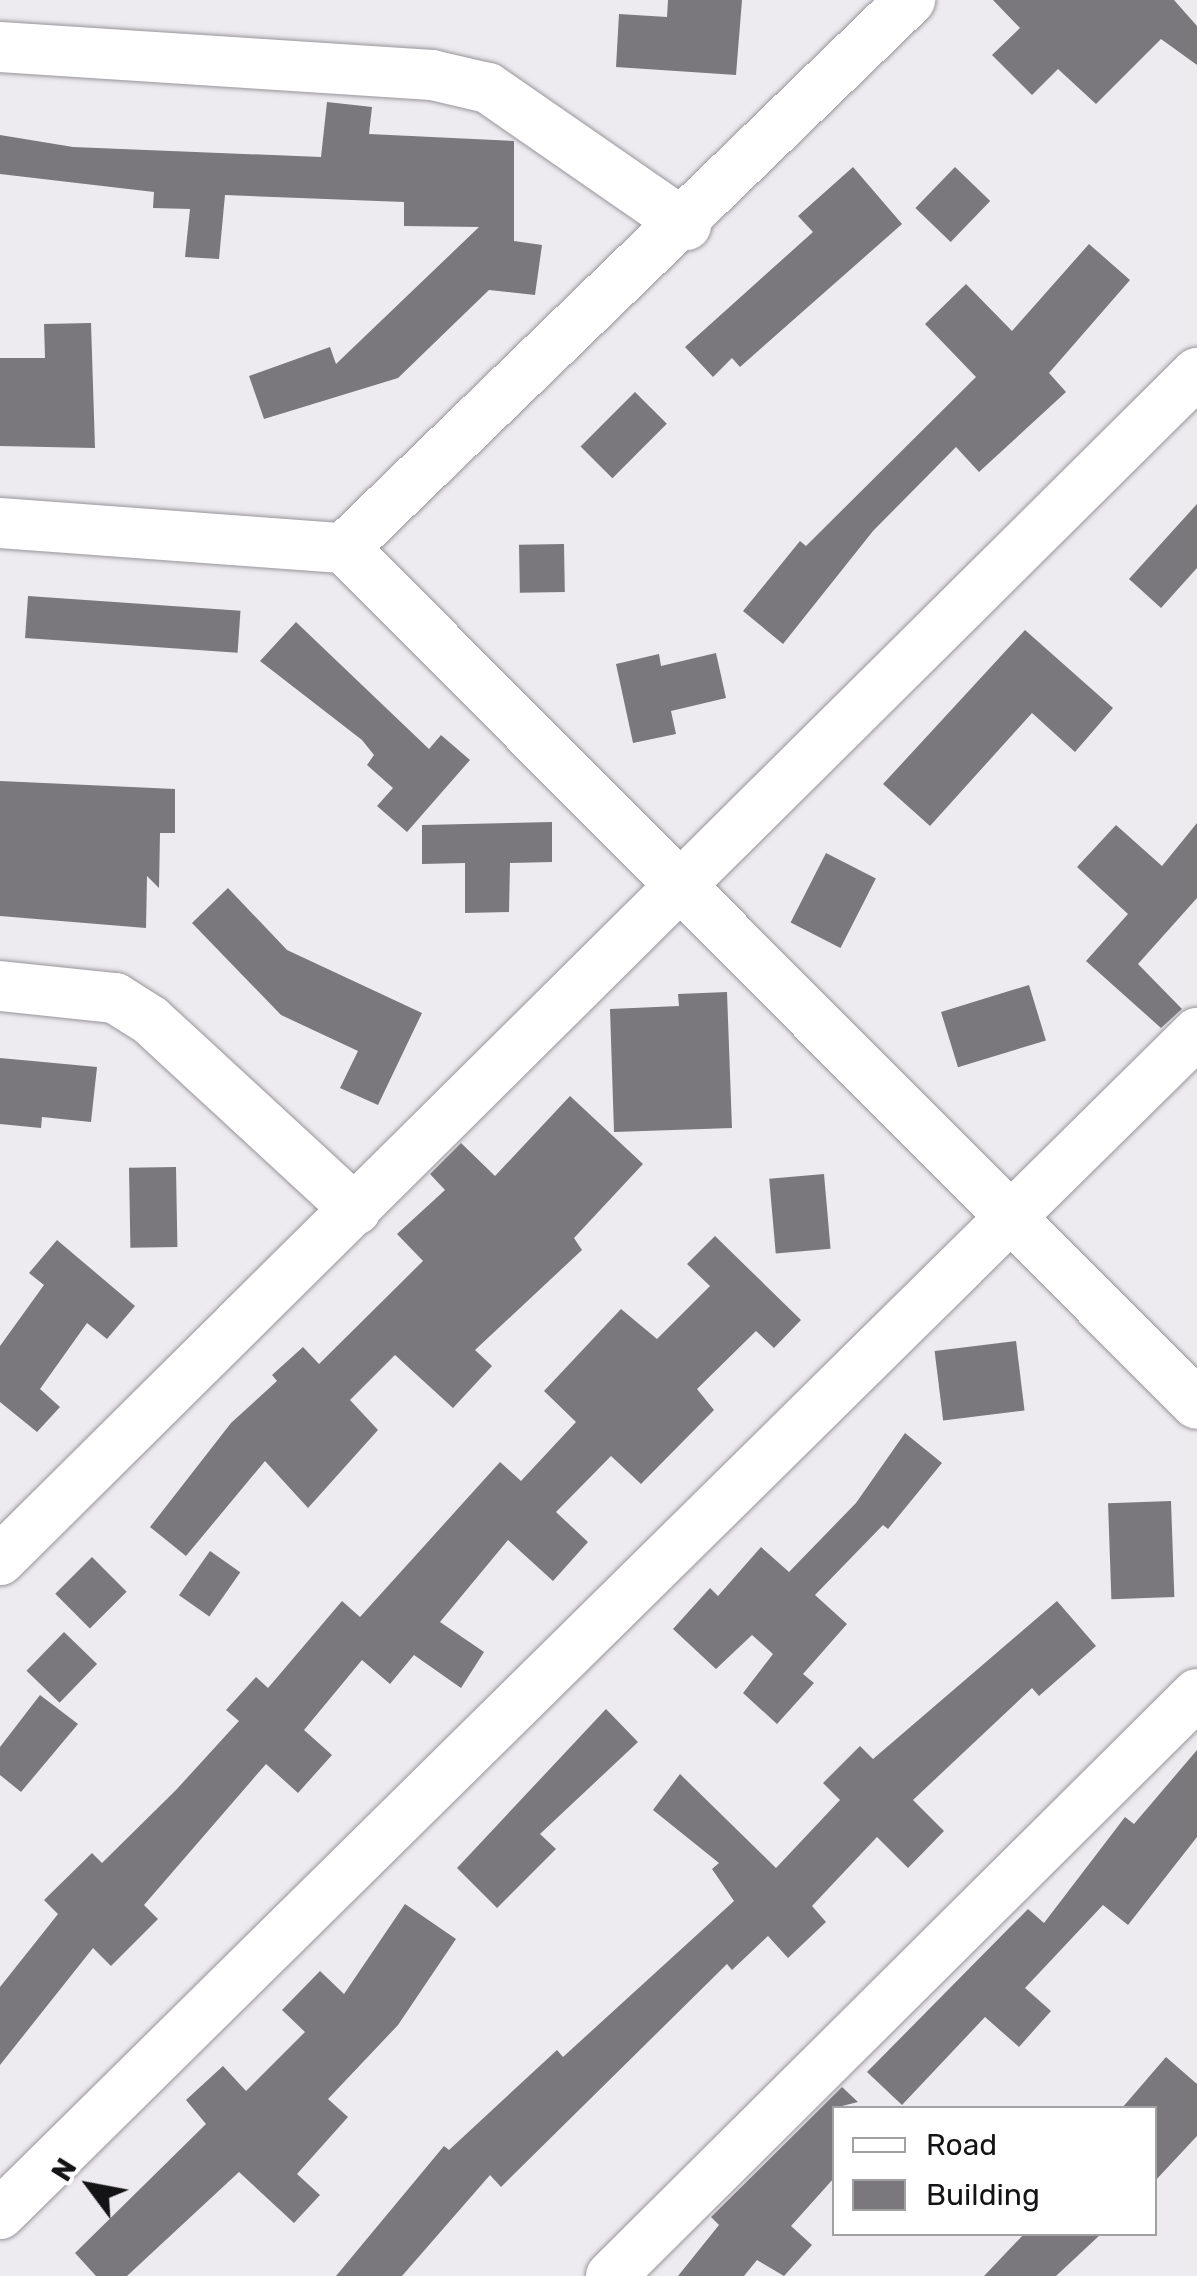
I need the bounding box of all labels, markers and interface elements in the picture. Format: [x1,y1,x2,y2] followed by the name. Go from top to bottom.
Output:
[832,2106,1157,2236] legend
[926,2127,997,2163] text: Road
[40,2136,140,2236] north arrow
[45,2153,83,2187] text: N
[926,2177,1040,2213] text: Building

